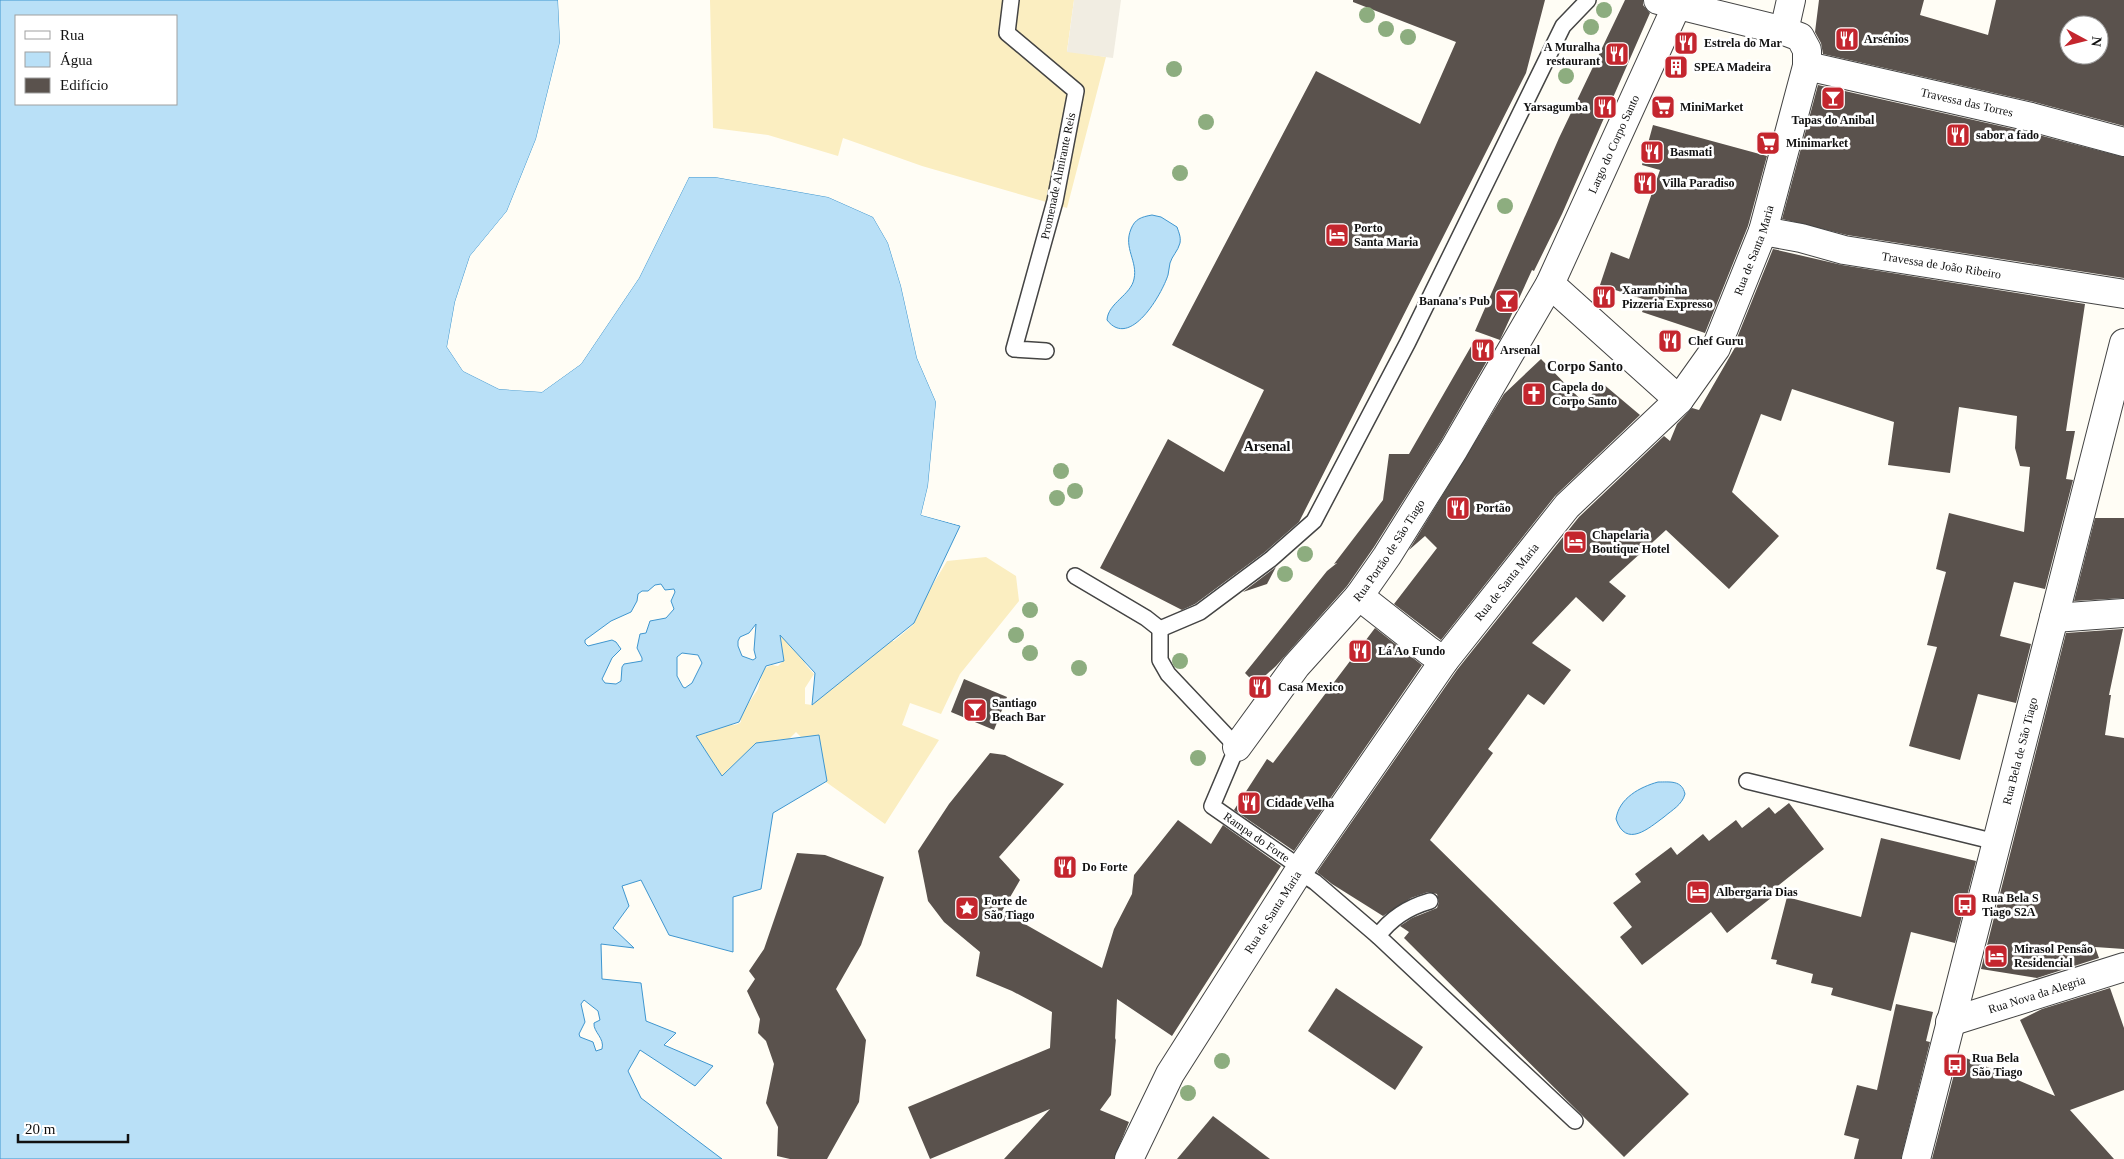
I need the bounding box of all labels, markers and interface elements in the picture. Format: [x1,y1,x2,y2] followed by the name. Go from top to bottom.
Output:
[15,15,178,105] legend
[2059,15,2109,65] north arrow
[1834,26,1860,52] restaurant icon: Arsénios
[60,27,85,43] text: Rua
[1673,30,1699,56] restaurant icon: Estrela do Mar
[1864,32,1909,46] place label: Arsénios
[1704,36,1782,50] place label: Estrela do Mar
[2088,36,2104,47] text: N
[1544,40,1600,68] place label: A Muralha restaurant
[1604,41,1630,67] restaurant icon: A Muralha restaurant
[60,52,93,68] text: Água
[1663,54,1689,80] building icon: SPEA Madeira
[1694,60,1771,74] place label: SPEA Madeira
[60,77,108,93] text: Edifício
[1820,85,1846,111] bar icon: Tapas do Anibal
[1919,85,2015,120] street label: Travessa das Torres
[1585,93,1642,196] street label: Largo do Corpo Santo
[1592,94,1618,120] restaurant icon: Yarsagumba
[1650,94,1676,120] supermarket icon: MiniMarket
[1523,100,1588,114] place label: Yarsagumba
[1680,100,1743,114] place label: MiniMarket
[1038,111,1078,241] street label: Promenade Almirante Reis
[1792,113,1875,127] place label: Tapas do Anibal
[1945,122,1971,148] restaurant icon: sabor a fado
[1976,128,2039,142] place label: sabor a fado
[1755,130,1781,156] supermarket icon: Minimarket
[1786,136,1848,150] place label: Minimarket
[1639,139,1665,165] restaurant icon: Basmati
[1670,145,1713,159] place label: Basmati
[1632,170,1658,196] restaurant icon: Villa Paradiso
[1662,176,1735,190] place label: Villa Paradiso
[1731,203,1777,297] street label: Rua de Santa Maria
[1354,221,1418,249] place label: Porto Santa Maria
[1324,222,1350,248] hotel icon: Porto Santa Maria
[1881,249,2002,282] street label: Travessa de João Ribeiro
[1622,283,1713,311] place label: Xarambinha Pizzeria Expresso
[1591,284,1617,310] restaurant icon: Xarambinha Pizzeria Expresso
[1494,288,1520,314] bar icon: Banana's Pub
[1419,294,1490,308] place label: Banana's Pub
[1657,328,1683,354] restaurant icon: Chef Guru
[1688,334,1744,348] place label: Chef Guru
[1470,337,1496,363] restaurant icon: Arsenal
[1500,343,1541,357] place label: Arsenal
[1547,359,1623,374] district label: Corpo Santo
[1552,380,1617,408] place label: Capela do Corpo Santo
[1521,381,1547,407] church icon: Capela do Corpo Santo
[1244,439,1290,454] district label: Arsenal
[1445,495,1471,521] restaurant icon: Portão
[1350,497,1428,604] street label: Rua Portão de São Tiago
[1476,501,1511,515] place label: Portão
[1592,528,1670,556] place label: Chapelaria Boutique Hotel
[1562,529,1588,555] hotel icon: Chapelaria Boutique Hotel
[1472,540,1542,624] street label: Rua de Santa Maria
[1347,638,1373,664] restaurant icon: Lá Ao Fundo
[1378,644,1445,658] place label: Lá Ao Fundo
[1247,674,1273,700] restaurant icon: Casa Mexico
[1278,680,1344,694] place label: Casa Mexico
[992,696,1046,724] place label: Santiago Beach Bar
[2000,696,2040,806] street label: Rua Bela de São Tiago
[962,697,988,723] bar icon: Santiago Beach Bar
[1236,790,1262,816] restaurant icon: Cidade Velha
[1266,796,1334,810] place label: Cidade Velha
[1221,809,1292,865] street label: Rampa do Forte
[1052,854,1078,880] restaurant icon: Do Forte
[1082,860,1128,874] place label: Do Forte
[1241,868,1305,956] street label: Rua de Santa Maria
[1685,879,1711,905] hotel icon: Albergaria Dias
[1716,885,1798,899] place label: Albergaria Dias
[1982,891,2039,919] place label: Rua Bela S Tiago S2A
[1952,892,1978,918] bus stop icon: Rua Bela S Tiago S2A
[984,894,1035,922] place label: Forte de São Tiago
[954,895,980,921] place icon: Forte de São Tiago
[2014,942,2093,970] place label: Mirasol Pensão Residencial
[1983,943,2009,969] hotel icon: Mirasol Pensão Residencial
[1986,972,2088,1016] street label: Rua Nova da Alegria
[1972,1051,2023,1079] place label: Rua Bela São Tiago
[1942,1052,1968,1078] bus stop icon: Rua Bela São Tiago
[18,1112,128,1144] scale bar
[25,1121,56,1137] text: 20 m

